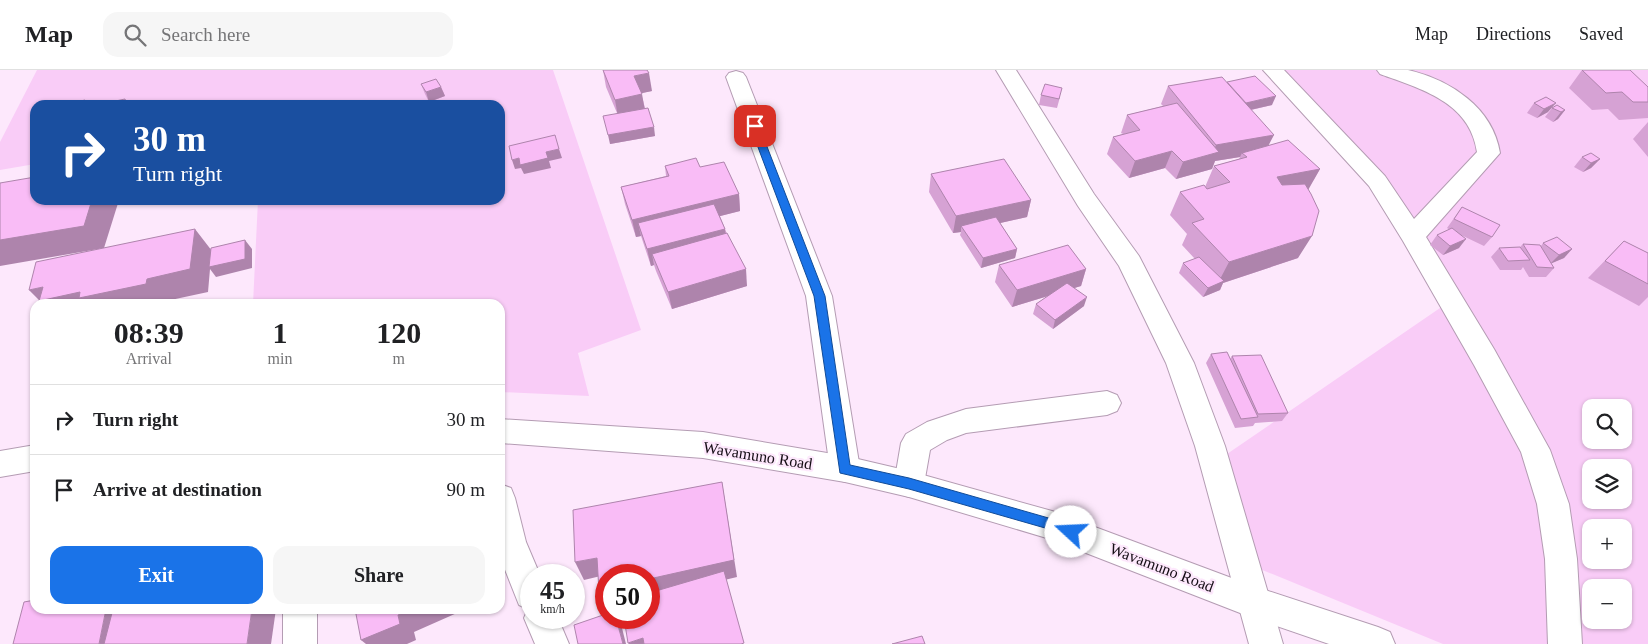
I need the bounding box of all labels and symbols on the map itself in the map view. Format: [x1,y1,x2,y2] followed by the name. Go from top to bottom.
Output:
[734,105,776,147] pin
[702,438,814,473] street label: Wavamuno Road
[1044,505,1096,557] position arrow
[1107,540,1216,595] street label: Wavamuno Road
[595,564,660,629] speed limit sign: 50

